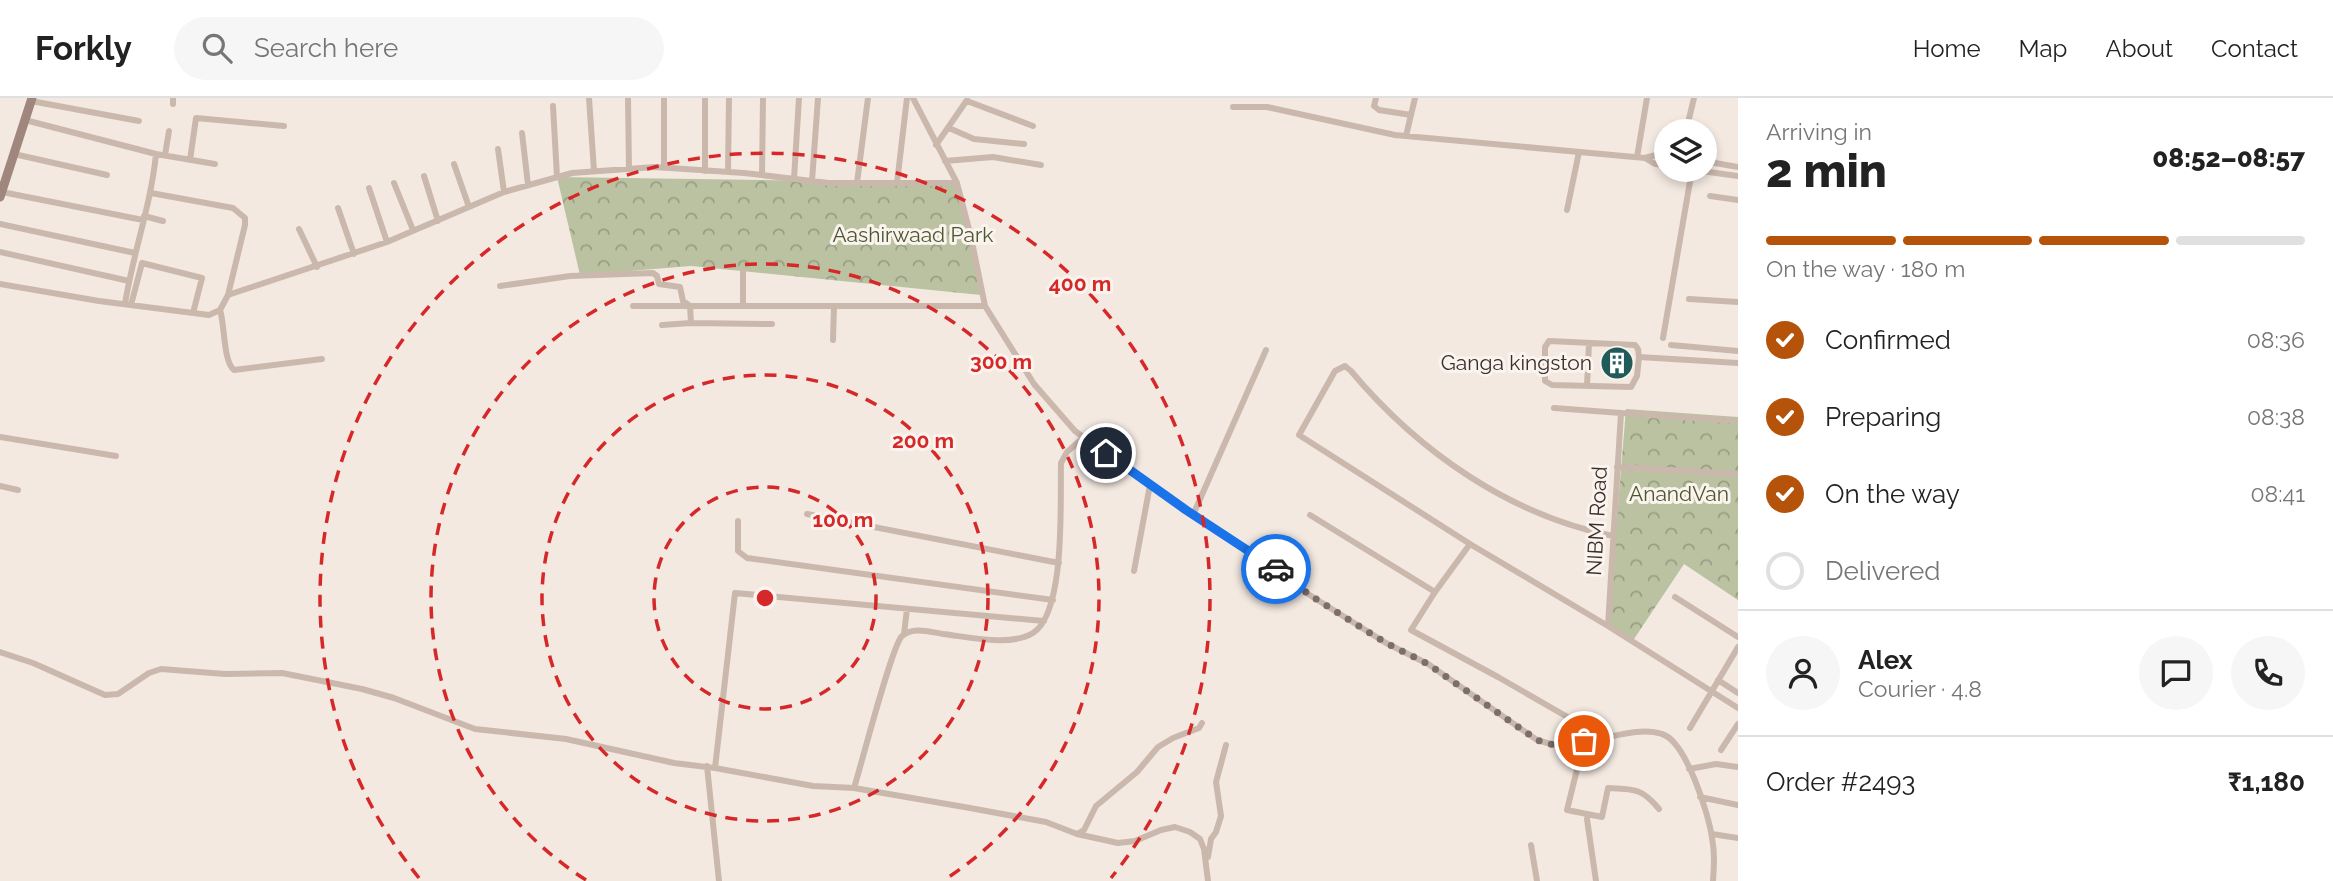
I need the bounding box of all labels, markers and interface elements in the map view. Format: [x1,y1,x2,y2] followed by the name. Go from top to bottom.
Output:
[174,17,664,80] search box
[35,29,132,68] text: Forkly
[198,29,236,67] icon: search
[254,33,398,63] text: Search here
[1913,34,1981,63] text: Home
[2019,34,2067,63] text: Map
[2105,34,2173,63] text: About
[2211,34,2298,63] text: Contact
[1766,118,1872,145] text: Arriving in
[1654,119,1717,182] map controls
[1654,119,1717,182] button: layers
[2152,143,2305,173] text: 08:52–08:57
[1766,144,1887,198] text: 2 min
[833,222,993,247] park label: Aashirwaad Park
[1766,255,1965,282] text: On the way · 180 m
[1049,271,1111,296] text: 400 m
[1766,321,1804,359] icon: check
[1825,325,1951,355] text: Confirmed
[2247,326,2305,353] text: 08:36
[1598,344,1636,382] building icon: Ganga kingston
[970,349,1032,374] text: 300 m
[1441,350,1592,375] place label: Ganga kingston
[1766,398,1804,436] icon: check
[1825,402,1941,432] text: Preparing
[2247,403,2305,430] text: 08:38
[1076,423,1136,483] pin
[892,428,954,453] text: 200 m
[1087,434,1125,472] icon: home
[1581,466,1612,576] street label: NIBM Road
[1766,475,1804,513] icon: check
[1825,479,1960,509] text: On the way
[2251,480,2305,507] text: 08:41
[1629,481,1729,506] park label: AnandVan
[813,507,873,532] text: 100 m
[1241,534,1311,604] courier
[1257,550,1295,588] icon: car
[1825,556,1940,586] text: Delivered
[753,586,777,610] centre of rings
[1766,636,1840,710] button: person
[2139,636,2213,710] button: chat
[2231,636,2305,710] button: phone
[1858,645,1913,675] text: Alex
[1858,675,1982,702] text: Courier · 4.8
[1554,711,1614,771] pin
[1565,722,1603,760] icon: bag
[1766,767,1915,797] text: Order #2493
[2228,767,2305,797] text: ₹1,180

